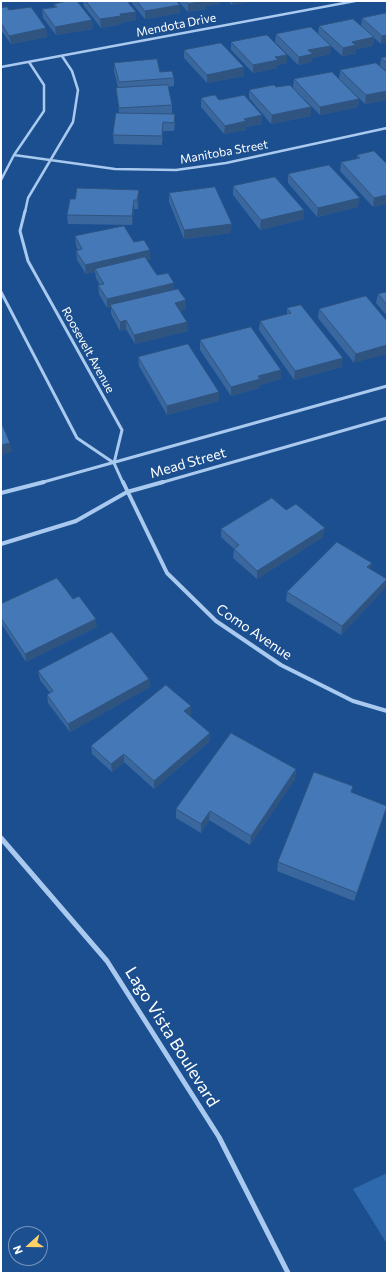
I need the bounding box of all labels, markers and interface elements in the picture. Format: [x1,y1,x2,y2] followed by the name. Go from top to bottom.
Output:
[135,10,217,40] street label: Mendota Drive
[179,137,269,167] street label: Manitoba Street
[58,305,118,395] street label: Roosevelt Avenue
[148,444,228,482] street label: Mead Street
[213,600,295,664] street label: Como Avenue
[121,963,223,1111] street label: Lago Vista Boulevard
[8,1226,48,1266] north arrow
[10,1244,25,1256] text: N

